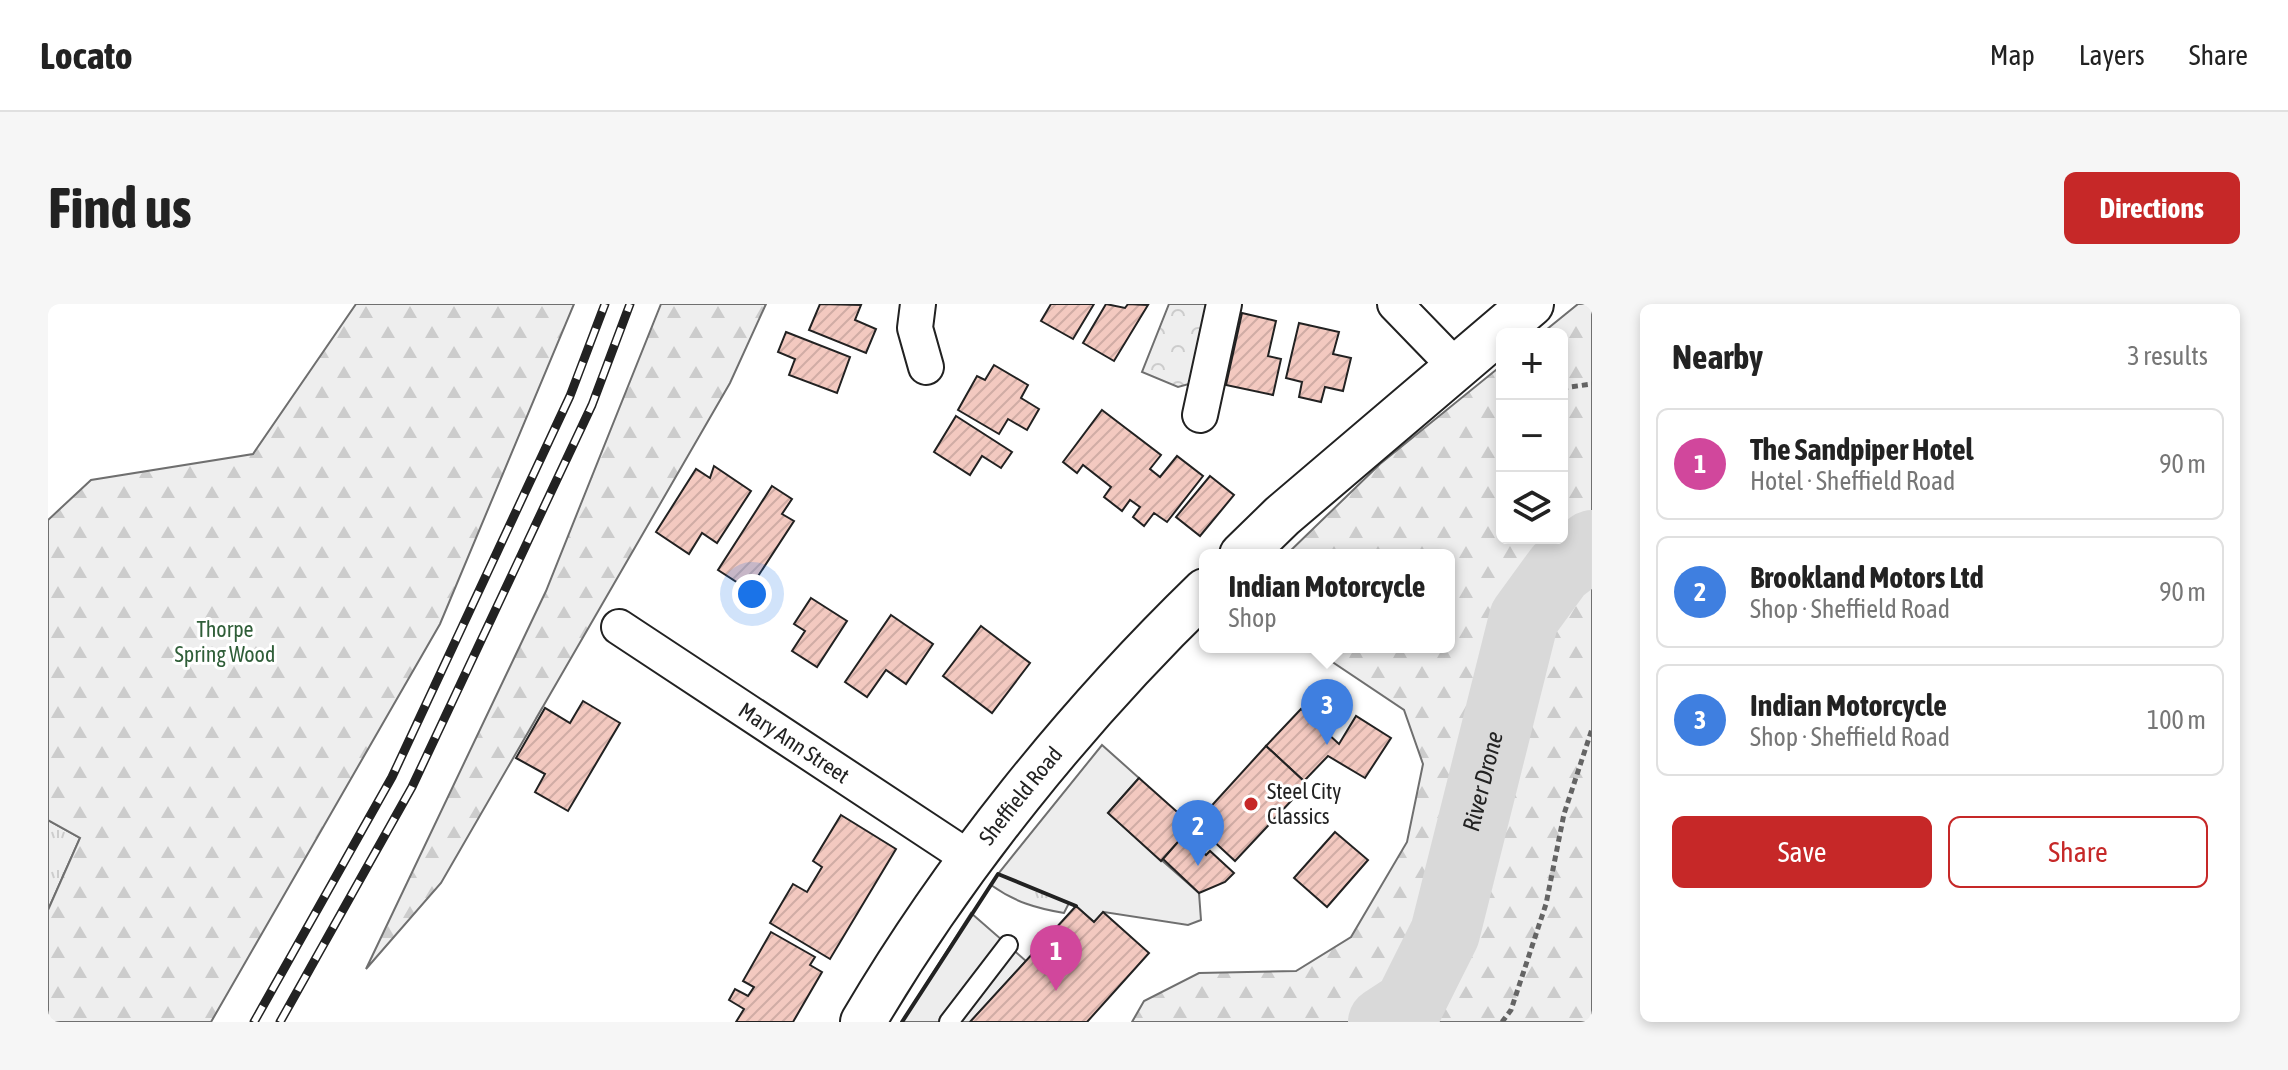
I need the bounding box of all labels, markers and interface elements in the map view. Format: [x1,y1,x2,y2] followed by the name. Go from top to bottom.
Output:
[40,34,133,77] text: Locato
[1990,39,2035,71] text: Map
[2079,39,2145,71] text: Layers
[2189,39,2248,71] text: Share
[2064,172,2240,244] button: Directions
[48,176,192,240] text: Find us
[1496,328,1568,544] map controls
[1496,328,1568,400] button: +
[1672,337,1763,376] text: Nearby
[2127,341,2208,371] text: 3 results
[1496,400,1568,472] button: −
[1750,432,1974,466] text: The Sandpiper Hotel
[1694,449,1706,479] text: 1
[2159,449,2206,479] text: 90 m
[1750,466,1955,496] text: Hotel · Sheffield Road
[1496,472,1568,544] button: layers
[1199,549,1455,653] popup
[1750,560,1984,594] text: Brookland Motors Ltd
[1229,569,1425,603] text: Indian Motorcycle
[732,574,772,614] your location
[1694,577,1706,607] text: 2
[2159,577,2206,607] text: 90 m
[1750,594,1950,624] text: Shop · Sheffield Road
[1229,603,1277,633] text: Shop
[175,616,275,667] park label: Thorpe Spring Wood
[1301,679,1353,745] pin: 3
[1750,688,1947,722] text: Indian Motorcycle
[734,697,854,789] street label: Mary Ann Street
[1694,705,1706,735] text: 3
[2147,705,2206,735] text: 100 m
[1750,722,1950,752] text: Shop · Sheffield Road
[1457,728,1508,834] water label: River Drone
[973,741,1067,850] street label: Sheffield Road
[1267,778,1341,829] place label: Steel City Classics
[1242,795,1260,813] marker: Steel City Classics
[1172,800,1224,866] pin: 2
[1672,816,1932,888] button: Save
[1948,816,2208,888] button: Share
[1030,925,1082,991] pin: 1

